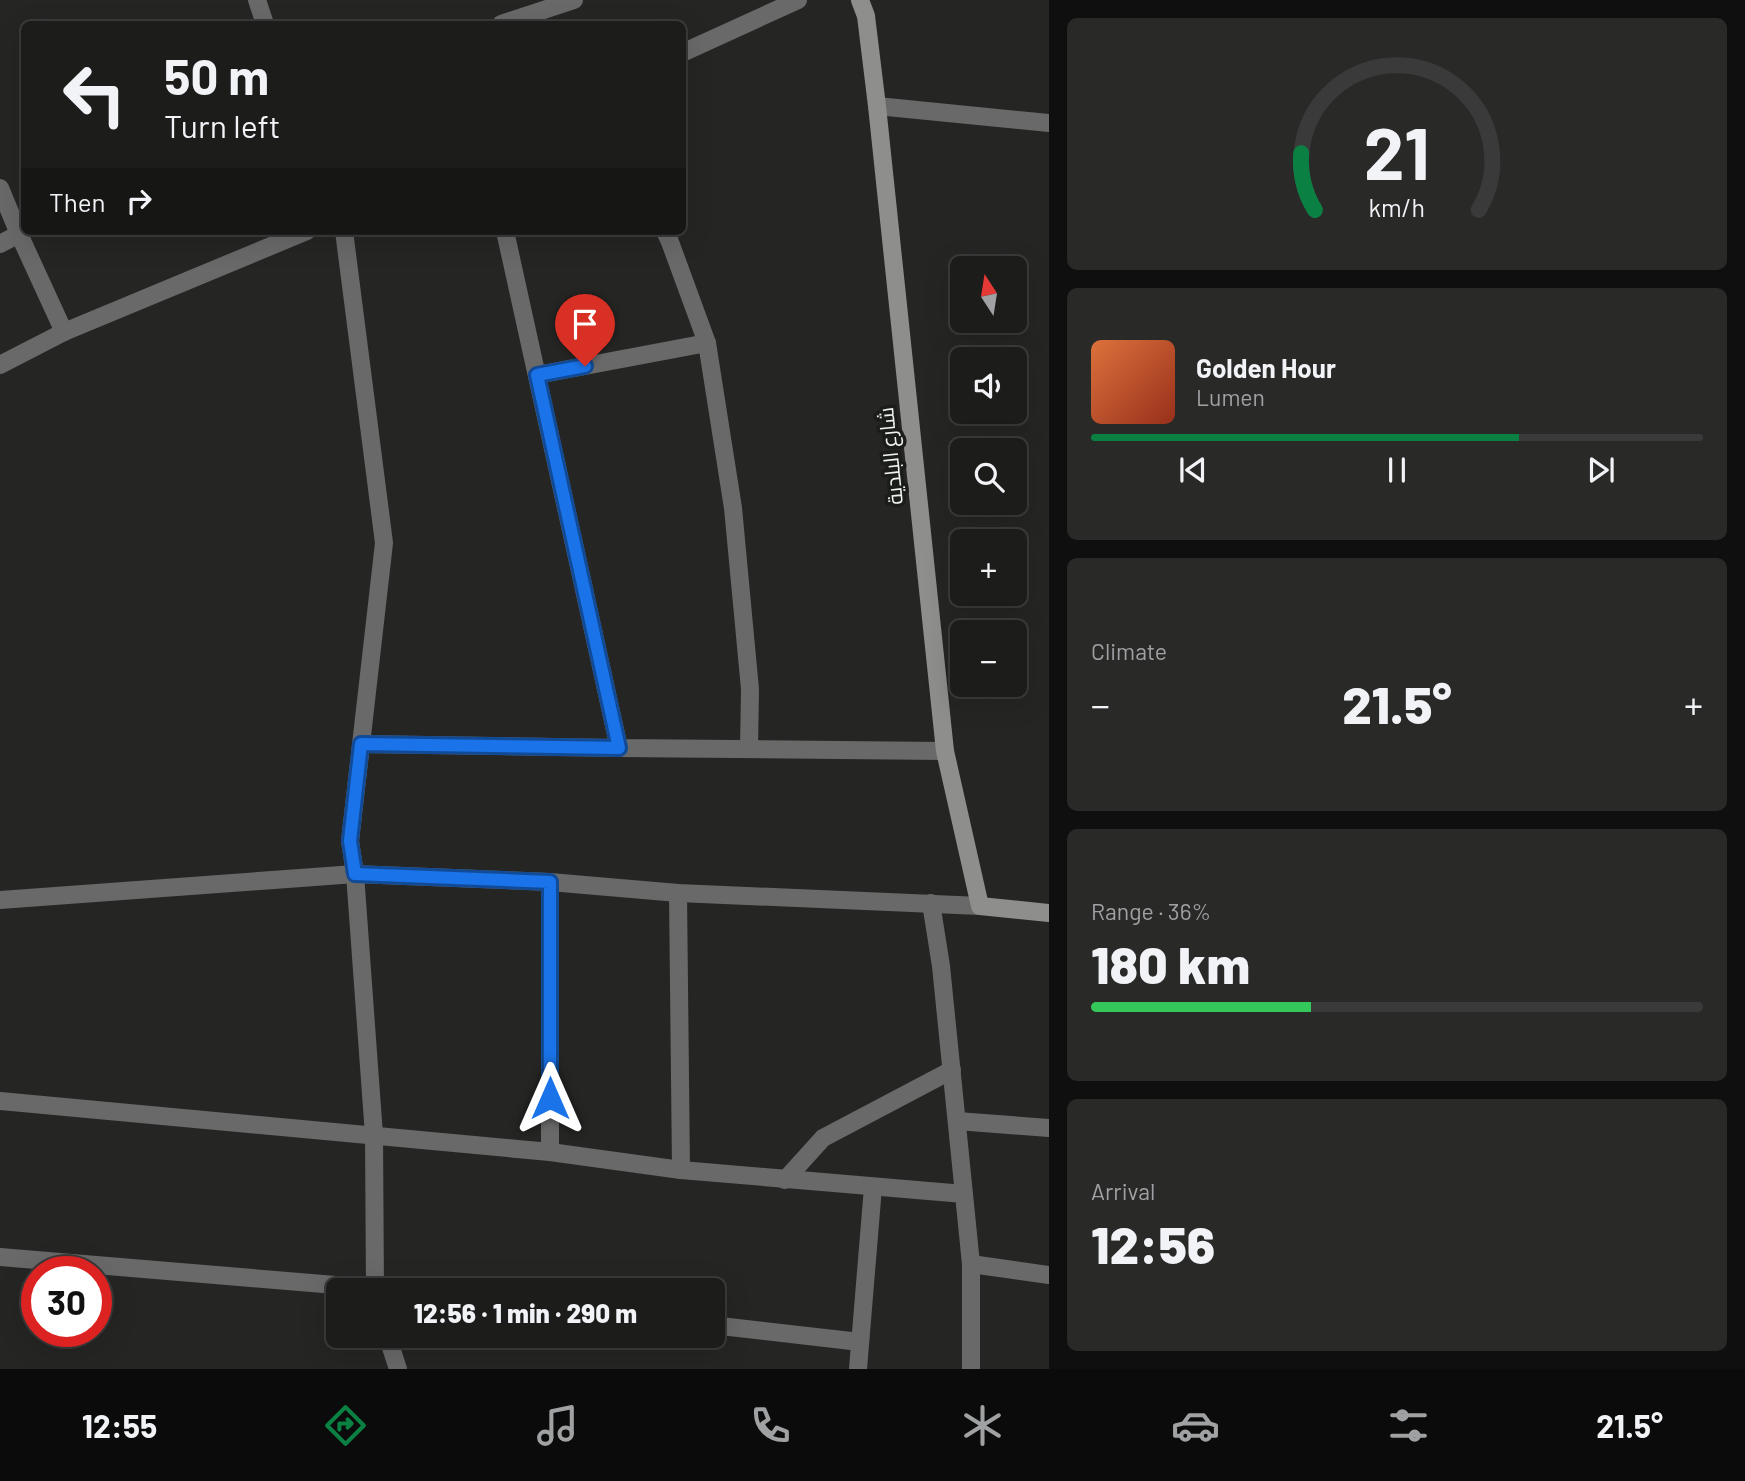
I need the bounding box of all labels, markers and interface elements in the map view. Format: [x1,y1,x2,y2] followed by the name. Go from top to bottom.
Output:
[164,46,269,105] text: 50 m
[49,49,140,140] icon: left
[164,106,281,144] text: Turn left
[1364,107,1430,195] text: 21
[120,182,158,220] icon: right
[49,186,106,217] text: Then
[1369,192,1425,222] text: km/h
[950,256,1027,332] north arrow
[950,256,1027,697] map controls
[555,294,615,366] pin
[566,305,604,343] icon: arrive
[950,347,1027,424] button: sound
[1196,352,1336,383] text: Golden Hour
[1196,383,1265,411] text: Lumen
[872,406,910,506] street label: شارع البلدية
[950,438,1027,515] button: search
[1174,451,1212,489] icon: previous
[1378,451,1416,489] icon: pause
[1582,451,1620,489] icon: next
[950,529,1027,606] button: +
[950,620,1027,697] button: −
[1091,637,1167,665] text: Climate
[1342,672,1452,734] text: 21.5°
[1091,681,1110,727] text: −
[1684,681,1703,727] text: +
[1091,897,1211,925] text: Range · 36%
[1091,932,1250,994] text: 180 km
[513,1061,587,1135] position arrow
[1091,1177,1155,1205] text: Arrival
[1091,1212,1215,1274] text: 12:56
[21,1256,112,1347] speed limit sign: 30
[414,1297,637,1328] text: 12:56 · 1 min · 290 m
[321,1401,370,1450] icon: directions
[533,1401,582,1450] icon: music
[746,1401,795,1450] icon: phone
[958,1401,1007,1450] icon: climate
[1171,1401,1220,1450] icon: car
[1384,1401,1433,1450] icon: filters
[82,1406,157,1444] text: 12:55
[1596,1406,1663,1444] text: 21.5°

